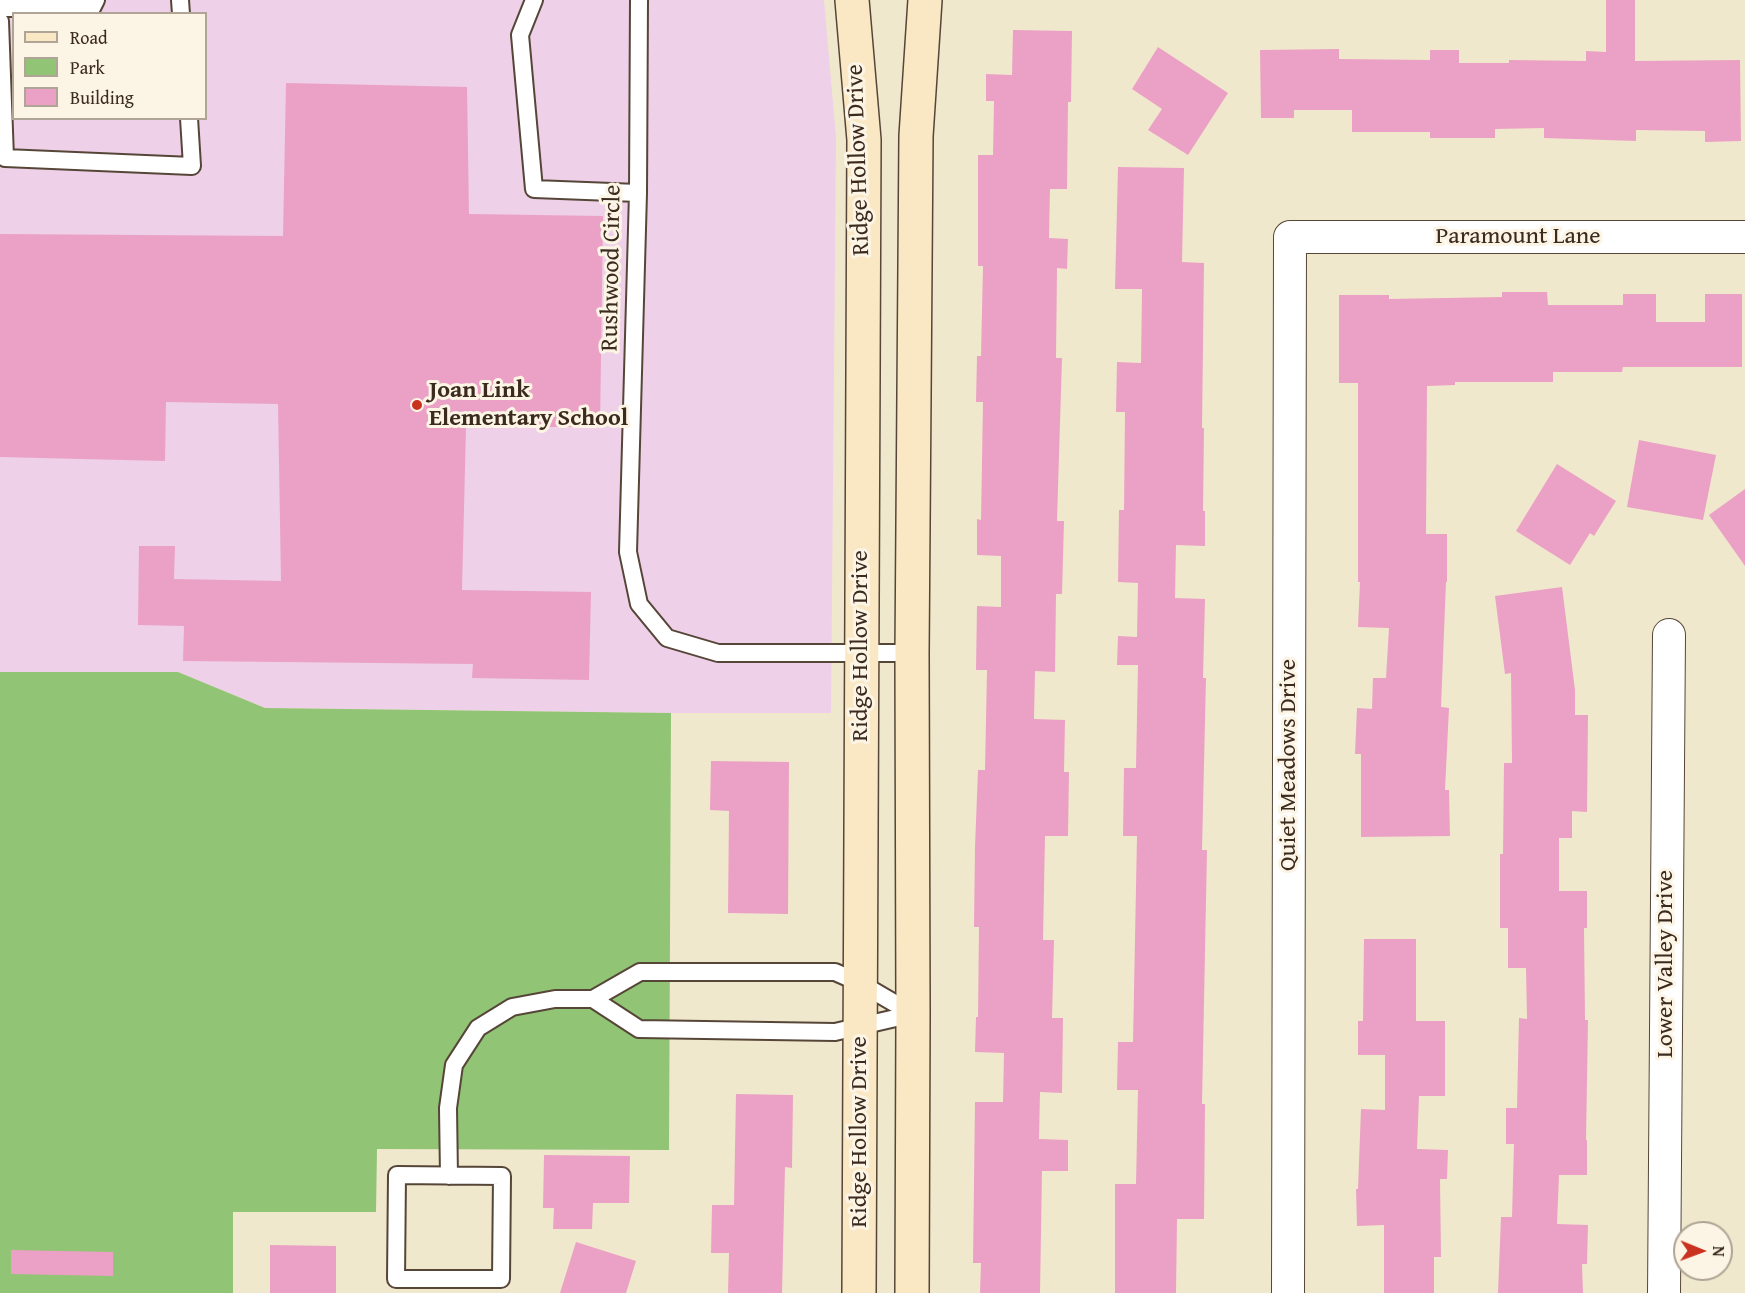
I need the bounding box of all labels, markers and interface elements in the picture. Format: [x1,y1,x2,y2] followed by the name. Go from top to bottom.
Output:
[12,12,207,120] legend
[70,24,108,51] text: Road
[70,54,105,81] text: Park
[841,64,877,256] street label: Ridge Hollow Drive
[70,84,134,111] text: Building
[596,184,628,352] street label: Rushwood Circle
[1435,223,1601,251] street label: Paramount Lane
[429,377,628,433] place label: Joan Link Elementary School
[410,398,424,412] marker: Joan Link Elementary School
[847,550,875,742] street label: Ridge Hollow Drive
[1275,659,1303,871] street label: Quiet Meadows Drive
[1652,870,1680,1058] street label: Lower Valley Drive
[846,1036,874,1228] street label: Ridge Hollow Drive
[1673,1221,1733,1281] north arrow
[1707,1246,1731,1257] text: N

